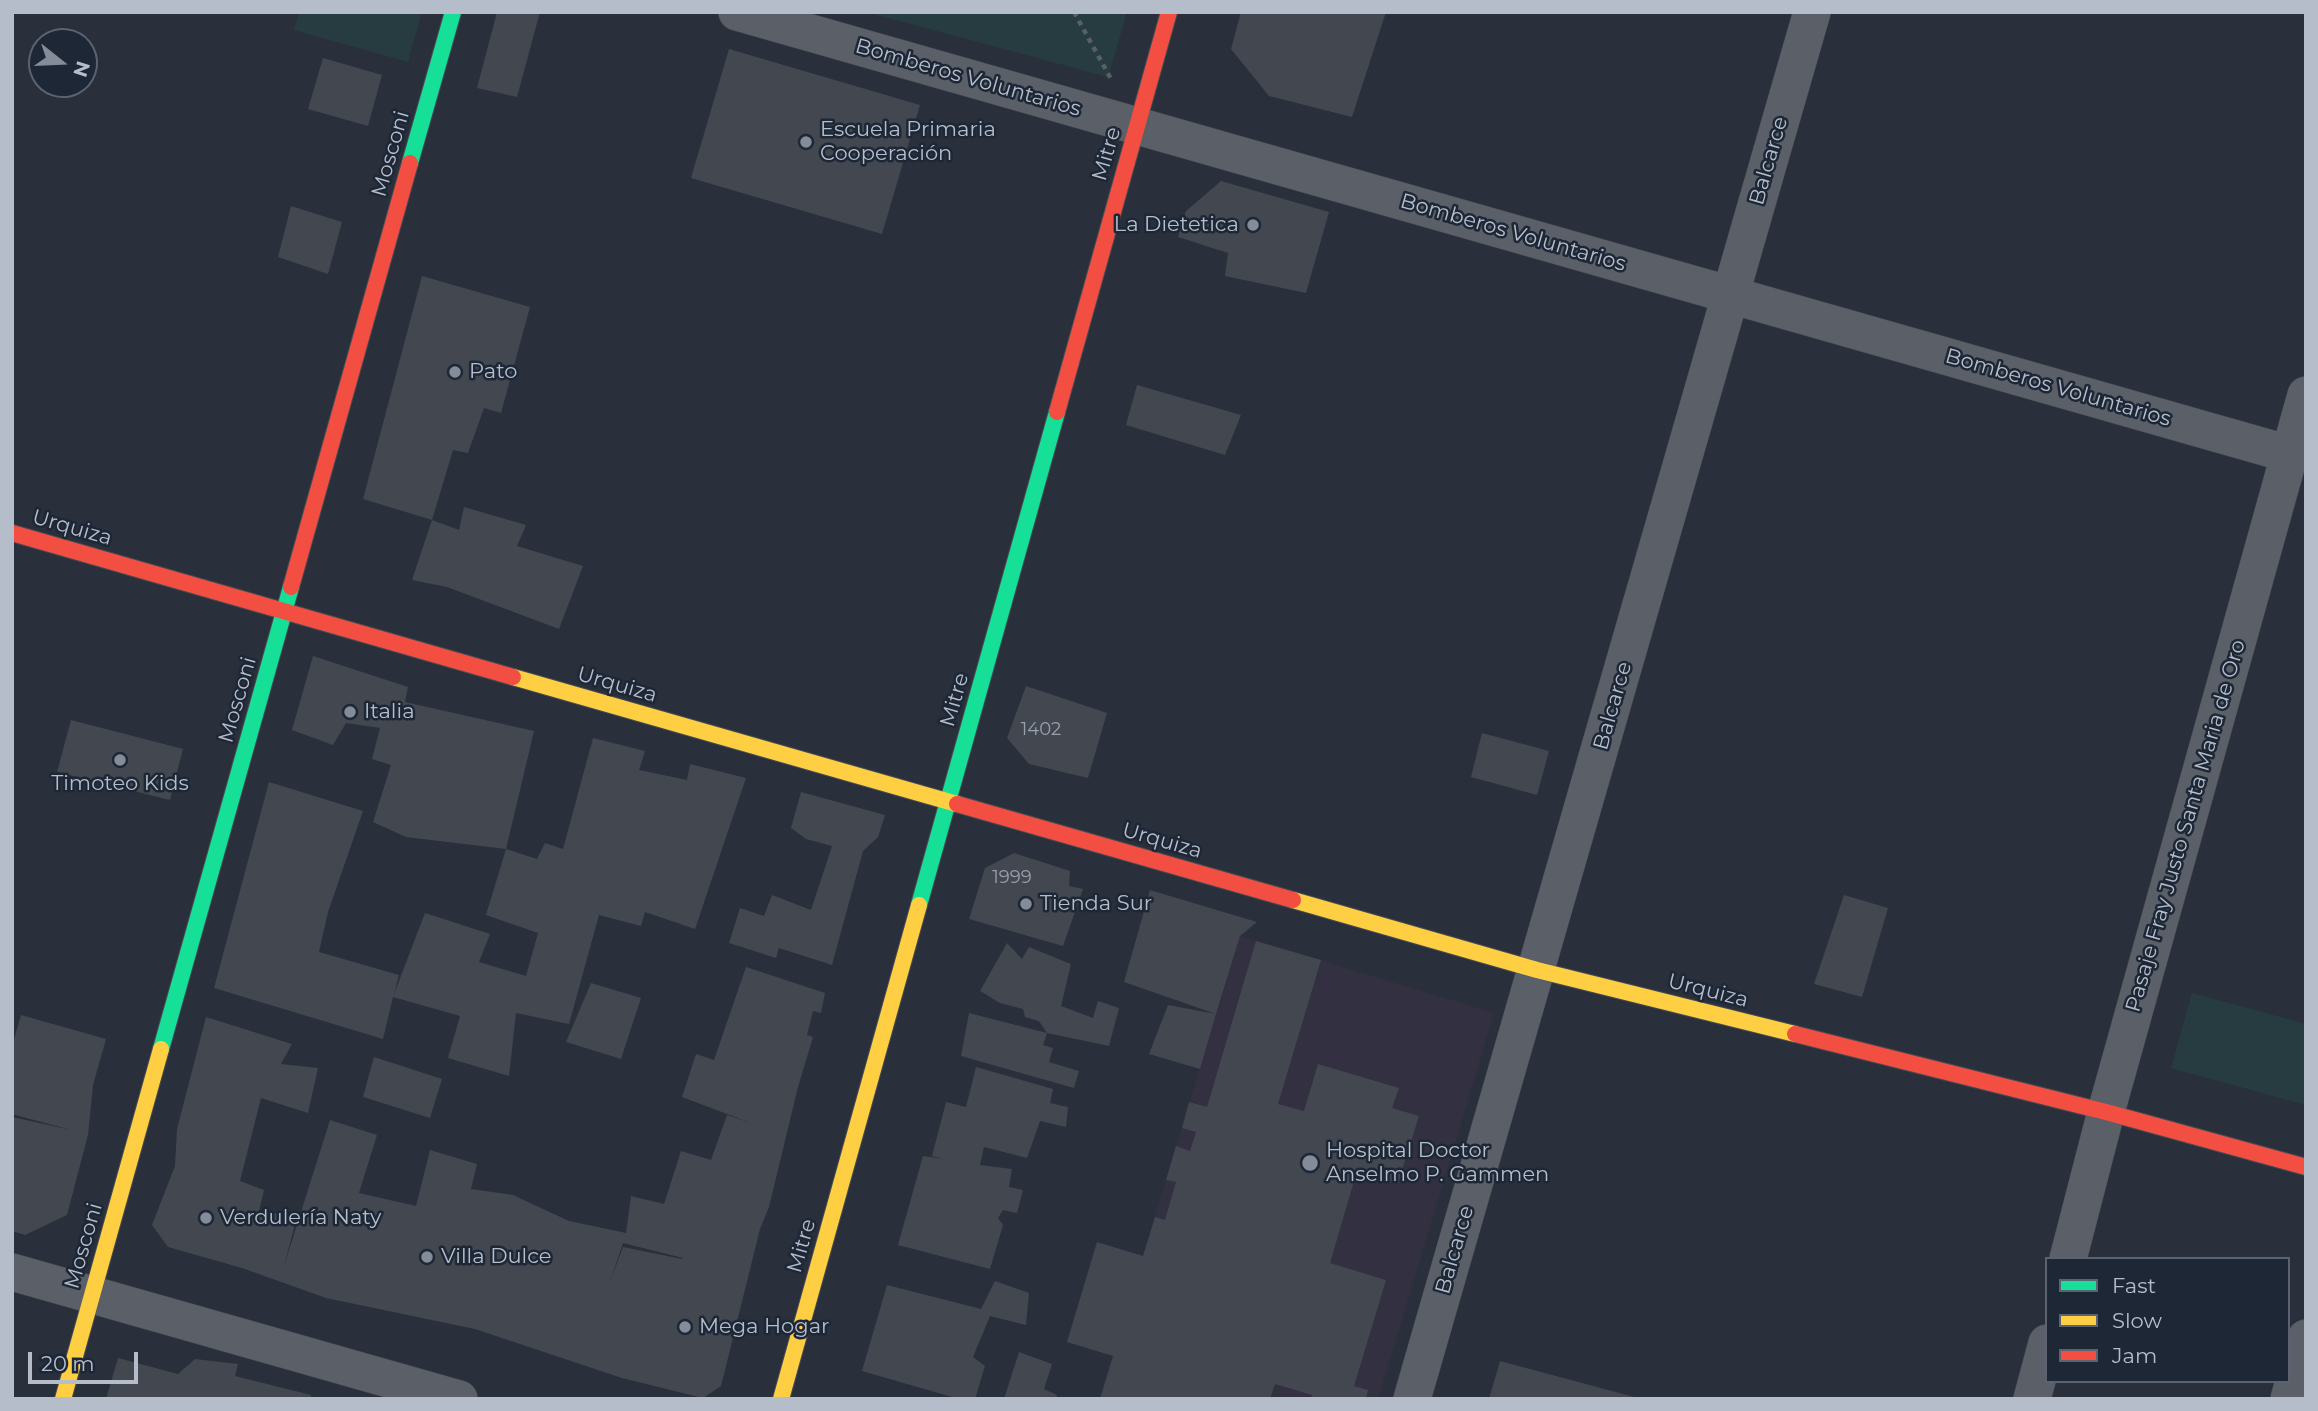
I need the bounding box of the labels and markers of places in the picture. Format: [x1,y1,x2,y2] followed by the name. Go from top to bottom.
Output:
[820,117,996,167] place label: Escuela Primaria Cooperación
[798,134,814,150] marker: Escuela Primaria Cooperación
[1114,212,1239,238] place label: La Dietetica
[1245,217,1261,233] marker: La Dietetica
[469,359,517,385] place label: Pato
[447,364,463,380] marker: Pato
[364,699,415,725] place label: Italia
[342,704,358,720] marker: Italia
[112,752,128,768] marker: Timoteo Kids
[51,771,189,797] place label: Timoteo Kids
[1040,891,1152,917] place label: Tienda Sur
[1018,896,1034,912] marker: Tienda Sur
[1326,1138,1549,1188] place label: Hospital Doctor Anselmo P. Gammen
[1300,1153,1320,1173] marker: Hospital Doctor Anselmo P. Gammen
[220,1205,381,1231] place label: Verdulería Naty
[198,1210,214,1226] marker: Verdulería Naty
[441,1244,552,1270] place label: Villa Dulce
[419,1249,435,1265] marker: Villa Dulce
[699,1314,829,1340] place label: Mega Hogar
[677,1319,693,1335] marker: Mega Hogar

